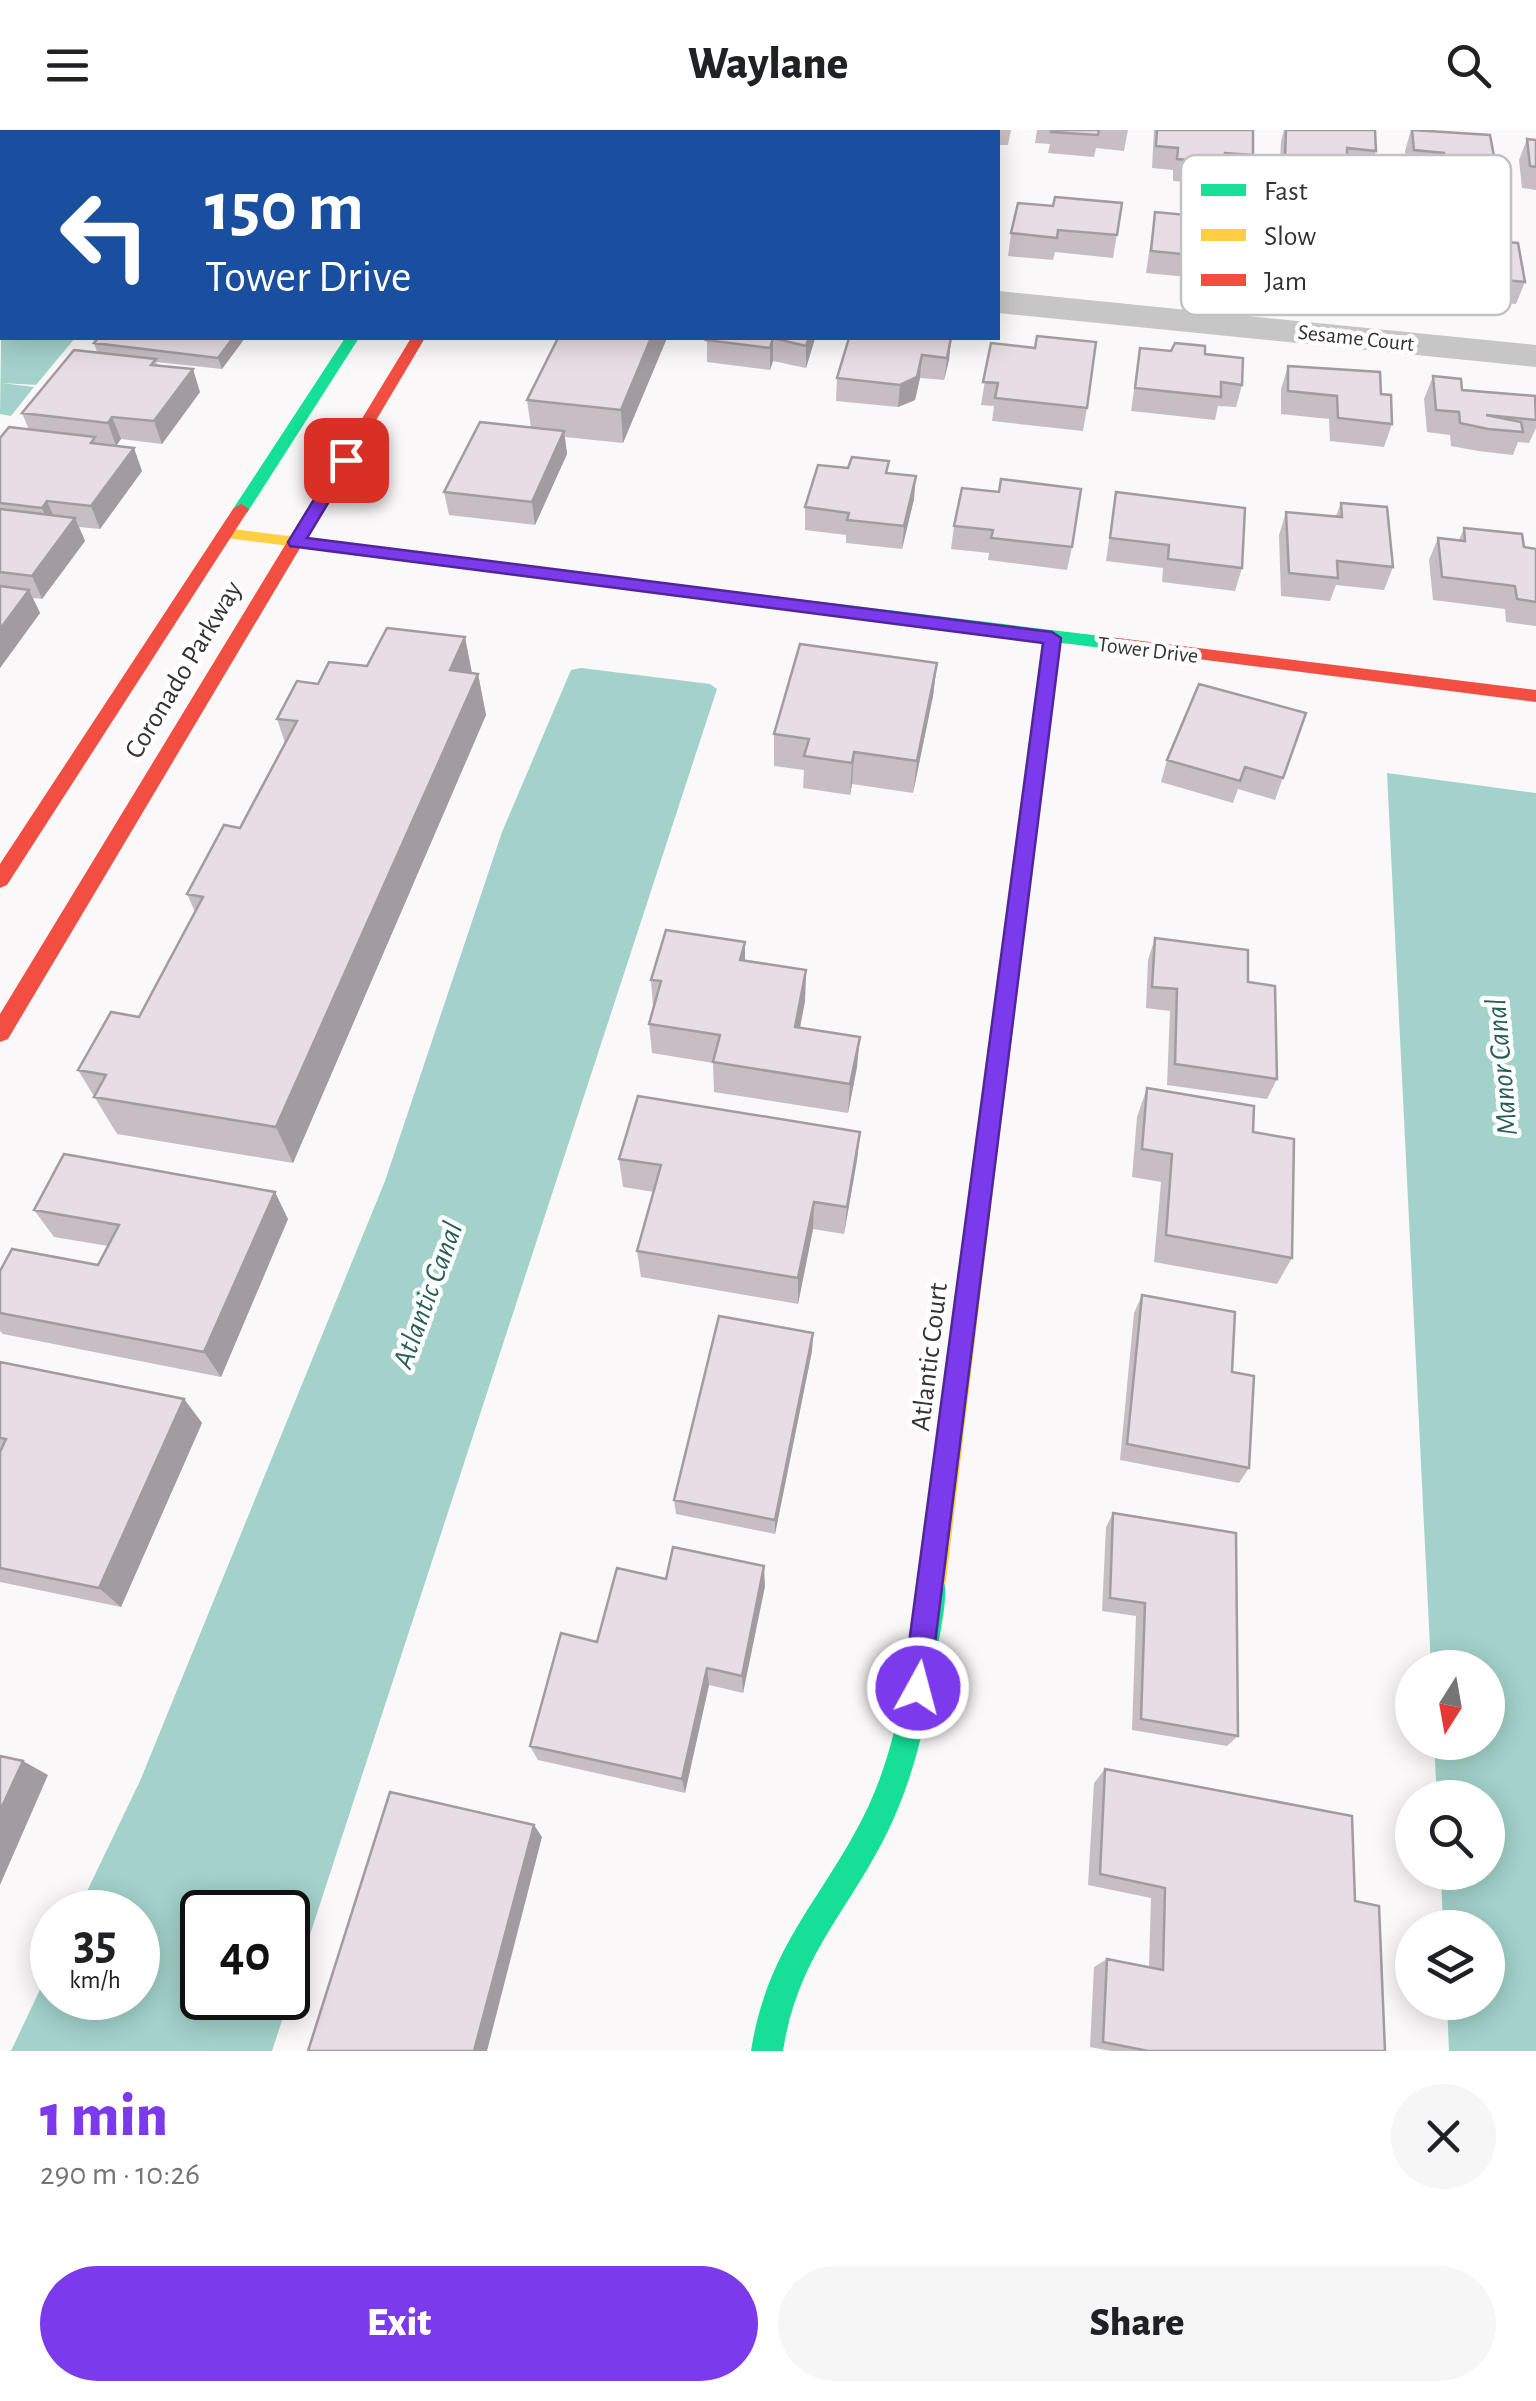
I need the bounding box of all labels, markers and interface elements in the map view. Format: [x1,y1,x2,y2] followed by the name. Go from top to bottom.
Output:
[40,38,95,93] icon: menu
[1441,38,1496,93] icon: search
[688,42,848,87] text: Waylane
[1181,155,1511,315] legend
[40,170,170,300] icon: left
[205,173,364,243] text: 150 m
[1264,178,1308,206] text: Fast
[1264,223,1316,251] text: Slow
[205,255,412,300] text: Tower Drive
[1264,268,1307,296] text: Jam
[1297,321,1415,355] street label: Sesame Court
[304,418,389,503] pin
[319,433,374,488] icon: arrive
[120,576,248,764] street label: Coronado Parkway
[1097,633,1199,667] street label: Tower Drive
[1481,997,1523,1137] water label: Manor Canal
[387,1218,468,1373] water label: Atlantic Canal
[907,1281,953,1433] street label: Atlantic Court
[866,1636,970,1740] position arrow
[1395,1650,1505,1760] north arrow
[1395,1650,1505,2020] map controls
[1395,1780,1505,1890] button: search
[180,1890,310,2020] speed limit sign: 40
[1395,1910,1505,2020] button: layers
[73,1918,117,1968] text: 35
[69,1968,121,1993] text: km/h
[1391,2084,1496,2189] button: close
[40,2087,168,2147] text: 1 min
[40,2158,200,2190] text: 290 m · 10:26
[40,2266,758,2381] button: Exit
[778,2266,1496,2381] button: Share

